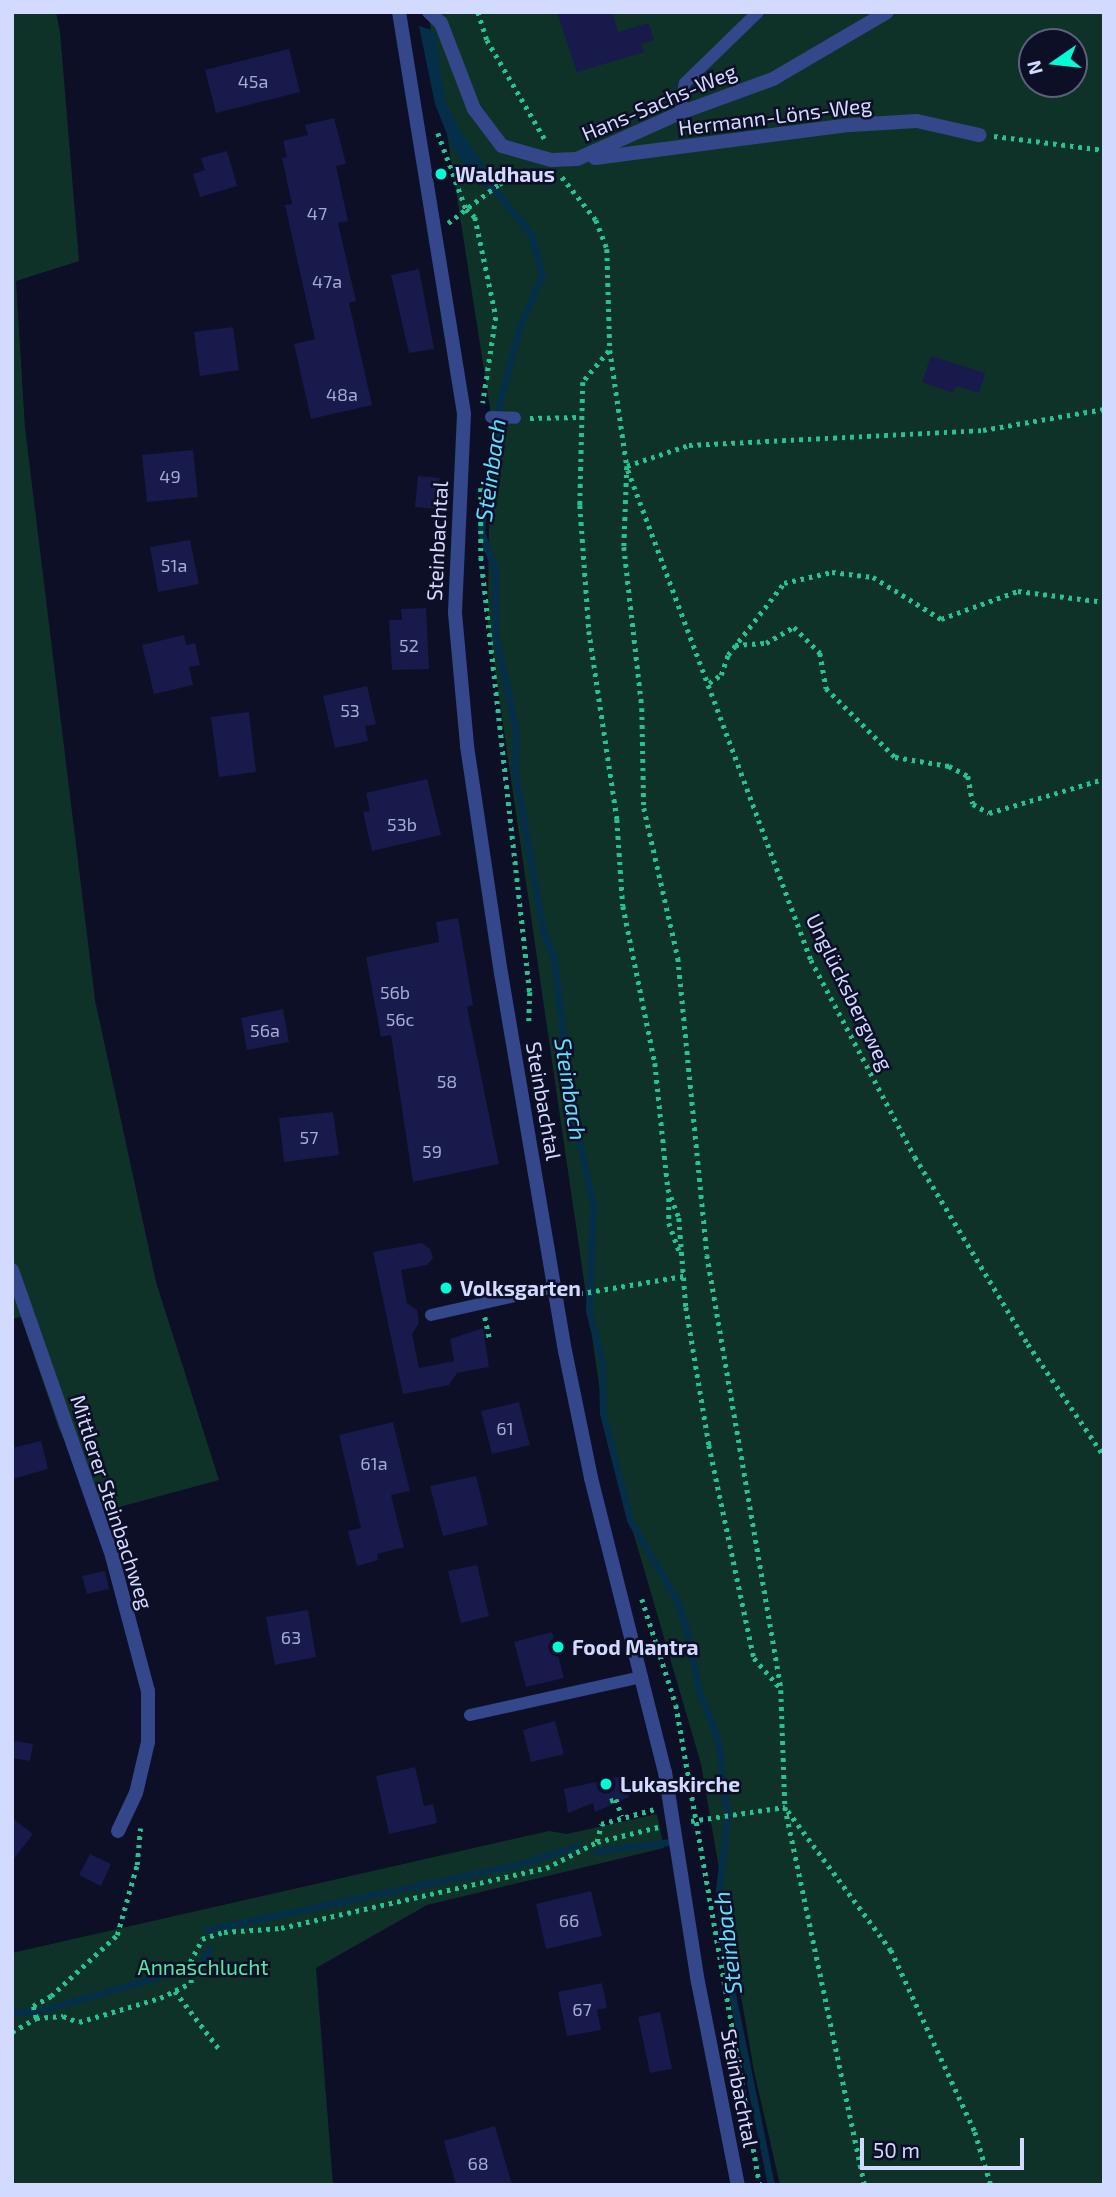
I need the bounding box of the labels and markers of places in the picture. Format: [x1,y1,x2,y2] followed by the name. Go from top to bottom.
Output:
[455,161,555,187] place label: Waldhaus
[433,166,449,182] marker: Waldhaus
[460,1275,581,1301] place label: Volksgarten
[438,1280,454,1296] marker: Volksgarten
[572,1634,699,1660] place label: Food Mantra
[550,1639,566,1655] marker: Food Mantra
[620,1771,740,1797] place label: Lukaskirche
[598,1776,614,1792] marker: Lukaskirche

